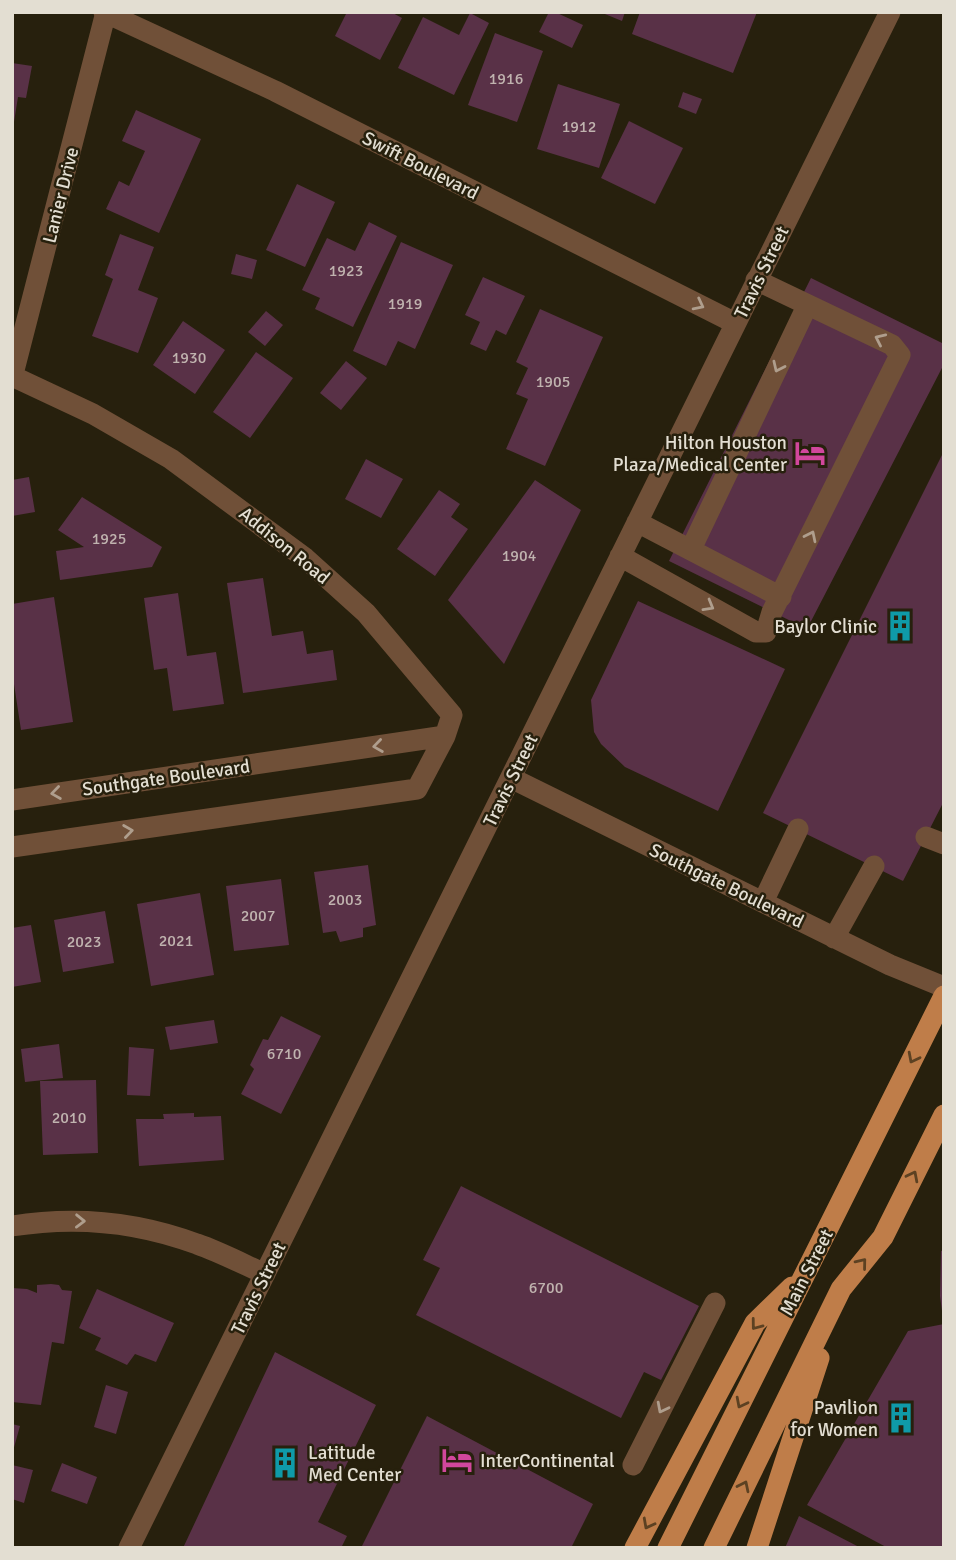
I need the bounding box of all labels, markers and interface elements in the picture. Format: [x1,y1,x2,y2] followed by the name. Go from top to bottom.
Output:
[489,69,523,89] house number: 1916
[562,117,596,137] house number: 1912
[358,126,483,206] street label: Swift Boulevard
[37,145,84,246] street label: Lanier Drive
[729,222,795,323] street label: Travis Street
[329,261,363,281] house number: 1923
[388,294,422,314] house number: 1919
[692,296,704,310] one-way arrow
[875,333,887,347] one-way arrow
[172,348,206,368] house number: 1930
[772,360,786,372] one-way arrow
[536,372,570,392] house number: 1905
[613,431,787,477] place label: Hilton Houston Plaza/Medical Center
[793,436,827,470] hotel icon: Hilton Houston Plaza/Medical Center
[234,502,335,590] street label: Addison Road
[92,529,126,549] house number: 1925
[802,531,816,543] one-way arrow
[502,546,537,566] house number: 1904
[702,598,715,611] one-way arrow
[883,609,917,643] building icon: Baylor Clinic
[774,615,877,639] place label: Baylor Clinic
[478,730,544,831] street label: Travis Street
[372,738,384,753] one-way arrow
[81,754,252,802] street label: Southgate Boulevard
[50,785,62,800] one-way arrow
[122,823,134,838] one-way arrow
[645,838,808,934] street label: Southgate Boulevard
[328,890,362,910] house number: 2003
[241,906,275,926] house number: 2007
[159,931,193,951] house number: 2021
[67,932,101,952] house number: 2023
[267,1044,301,1064] house number: 6710
[908,1051,922,1063] one-way arrow
[52,1108,86,1128] house number: 2010
[905,1171,919,1183] one-way arrow
[75,1214,86,1229] one-way arrow
[775,1225,839,1320] street label: Main Street
[226,1238,292,1339] street label: Travis Street
[854,1258,866,1271] one-way arrow
[529,1278,563,1298] house number: 6700
[752,1317,765,1329] one-way arrow
[735,1396,749,1408] one-way arrow
[790,1396,878,1442] place label: Pavilion for Women
[656,1401,670,1413] one-way arrow
[884,1401,918,1435] building icon: Pavilion for Women
[308,1441,401,1487] place label: Latitude Med Center
[440,1443,474,1477] hotel icon: InterContinental
[268,1446,302,1480] building icon: Latitude Med Center
[480,1449,615,1473] place label: InterContinental
[736,1481,750,1493] one-way arrow
[643,1517,656,1529] one-way arrow

